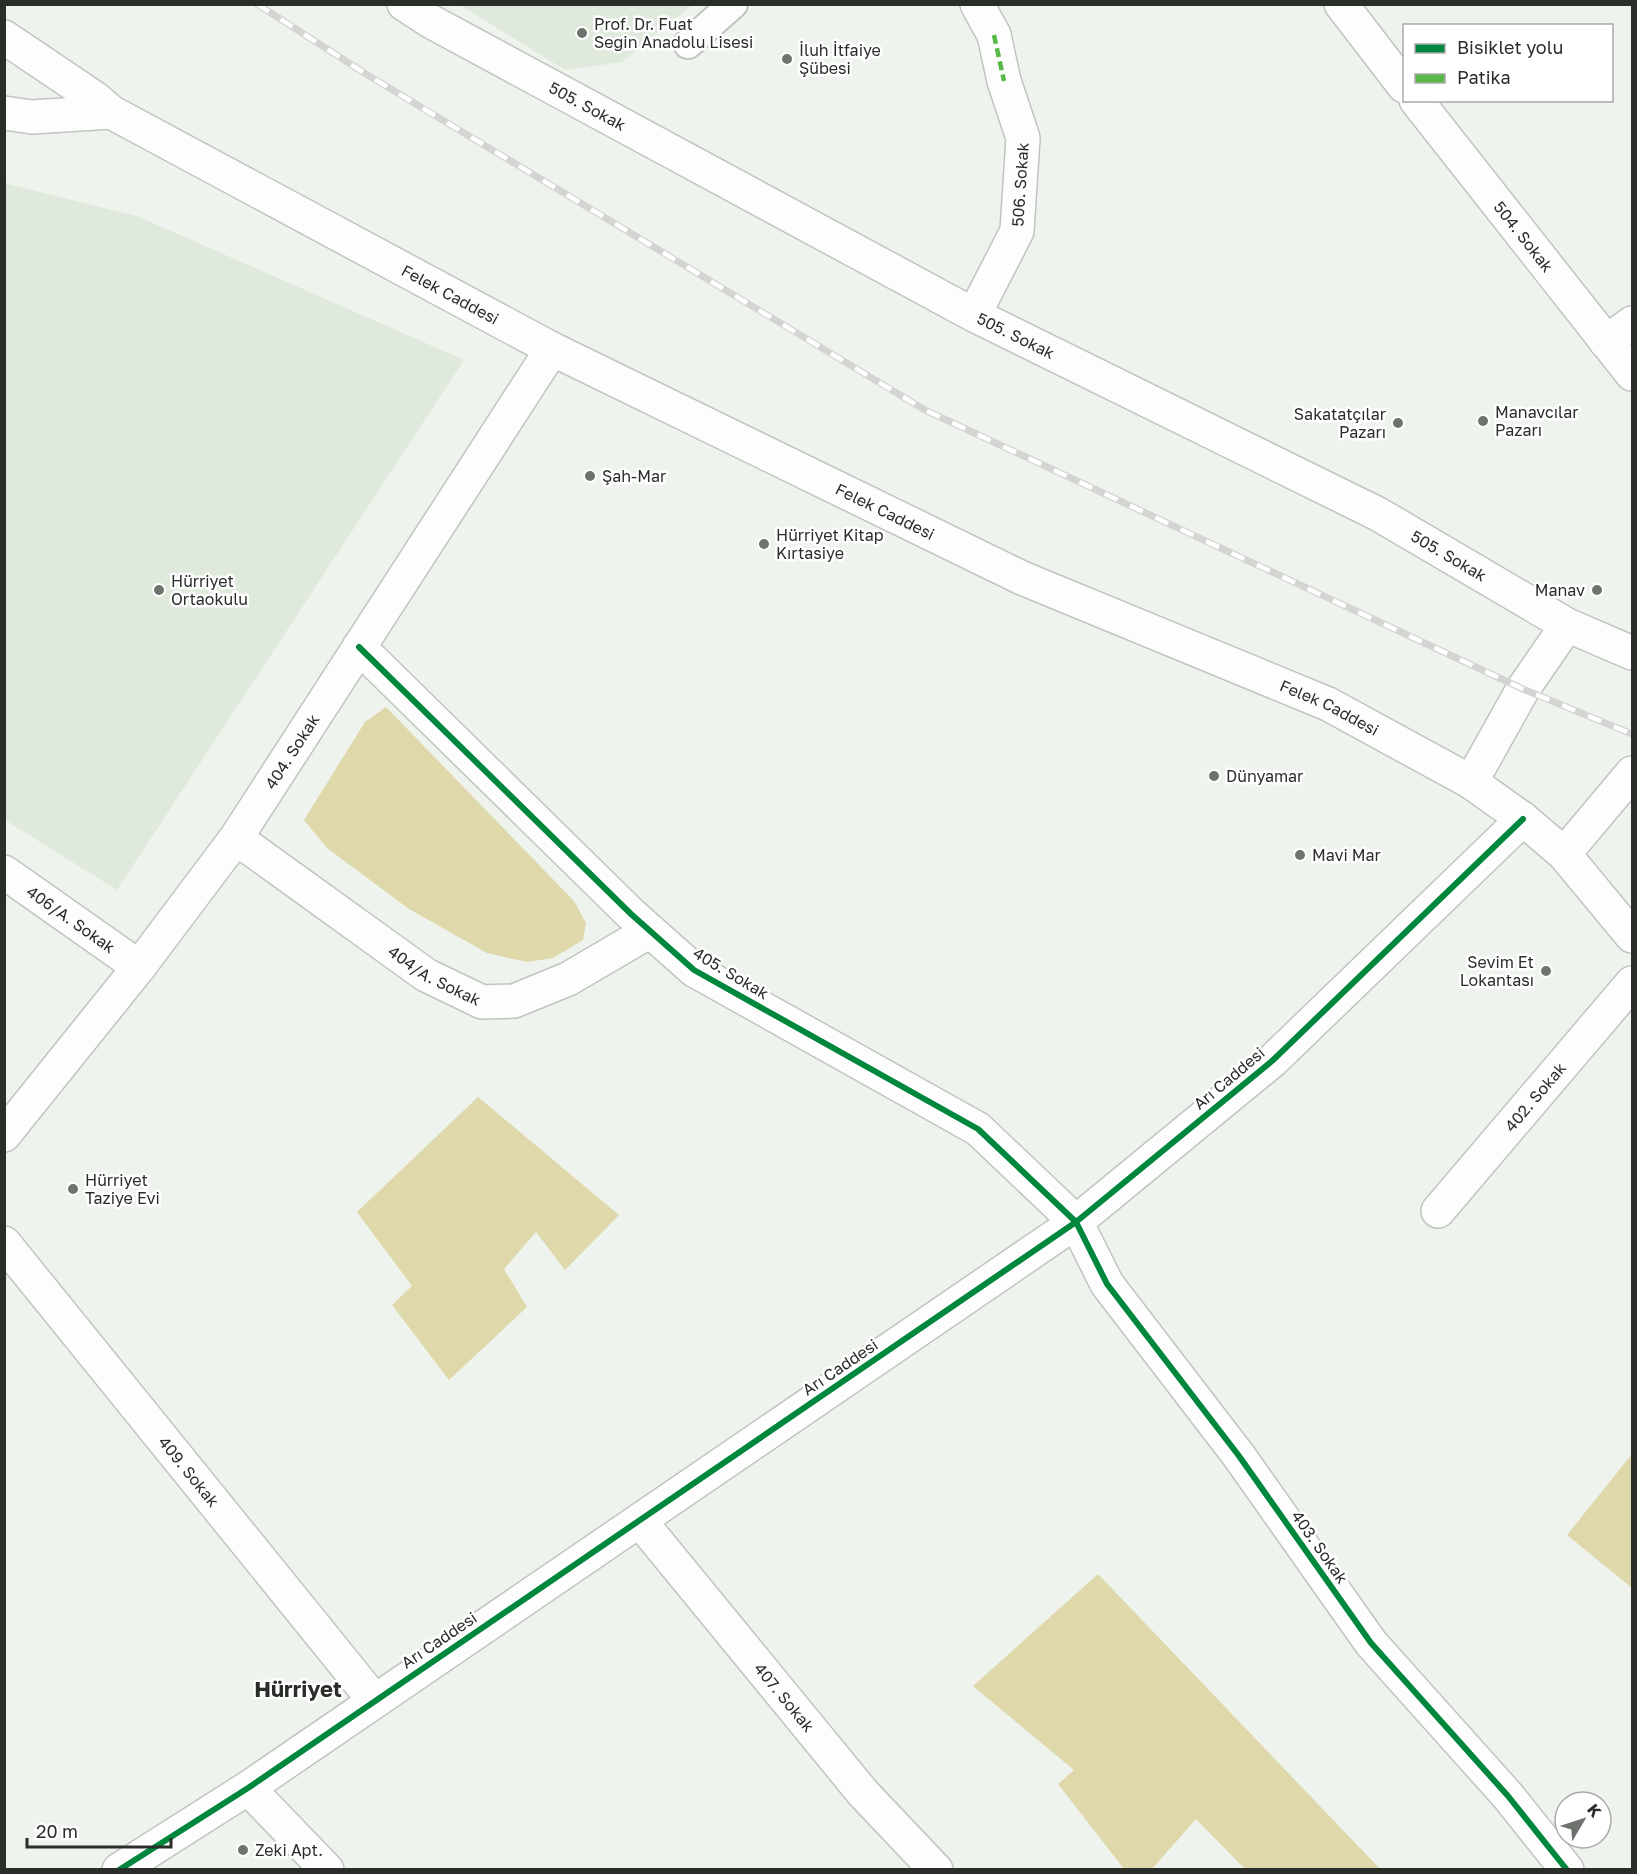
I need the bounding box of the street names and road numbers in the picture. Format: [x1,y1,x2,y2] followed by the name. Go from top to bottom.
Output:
[546,77,629,135] street label: 505. Sokak
[1007,142,1033,227] street label: 506. Sokak
[1490,197,1558,276] street label: 504. Sokak
[398,260,502,329] street label: Felek Caddesi
[974,308,1058,363] street label: 505. Sokak
[832,479,938,544] street label: Felek Caddesi
[1408,526,1490,586] street label: 505. Sokak
[1277,675,1383,740] street label: Felek Caddesi
[260,710,323,793] street label: 404. Sokak
[23,881,119,957] street label: 406/A. Sokak
[384,941,484,1010] street label: 404/A. Sokak
[690,943,772,1003] street label: 405. Sokak
[1189,1042,1269,1114] street label: Arı Caddesi
[1500,1058,1570,1135] street label: 402. Sokak
[798,1334,882,1400] street label: Arı Caddesi
[154,1432,224,1511] street label: 409. Sokak
[1288,1507,1352,1587] street label: 403. Sokak
[397,1607,481,1673] street label: Arı Caddesi
[750,1659,819,1736] street label: 407. Sokak

